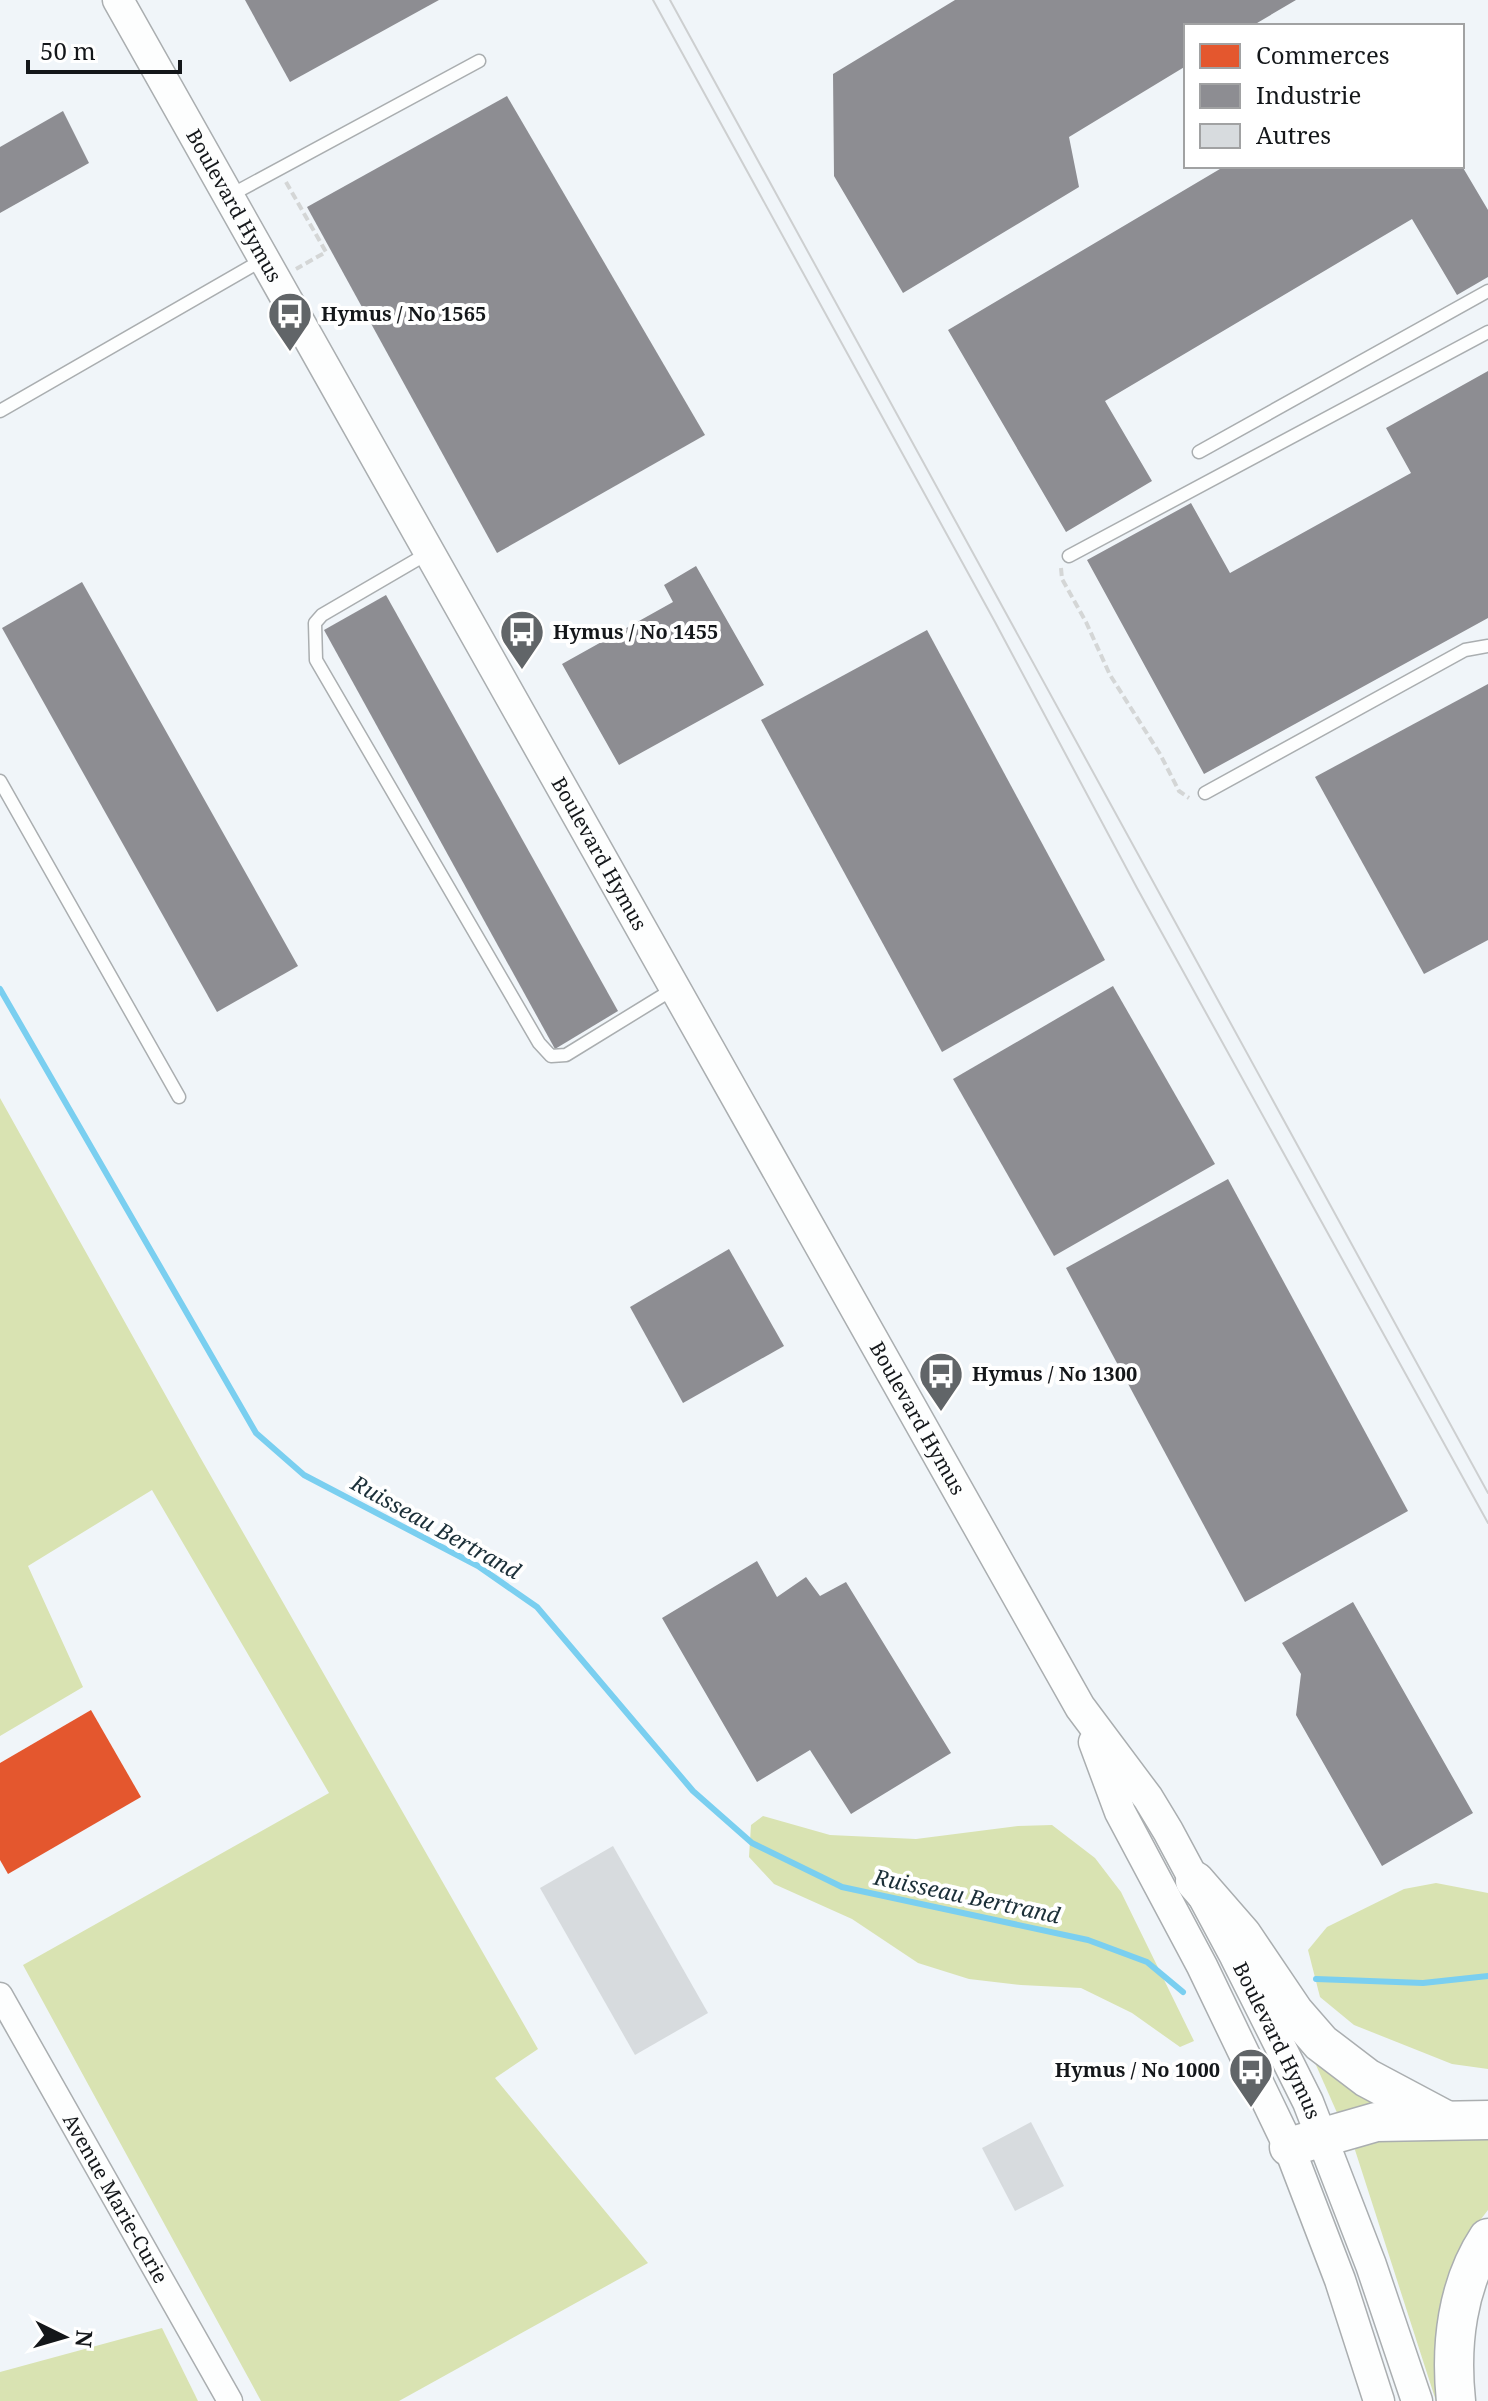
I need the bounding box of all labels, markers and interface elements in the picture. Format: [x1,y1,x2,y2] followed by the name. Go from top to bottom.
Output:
[28,24,180,74] scale bar
[1184,24,1464,168] legend
[40,34,96,67] text: 50 m
[1256,38,1390,71] text: Commerces
[1256,78,1361,111] text: Industrie
[1256,118,1331,151] text: Autres
[180,124,288,287] street label: Boulevard Hymus
[266,290,314,353] bus stop icon: Hymus / No 1565
[321,300,486,327] place label: Hymus / No 1565
[498,608,546,671] bus stop icon: Hymus / No 1455
[553,618,718,645] place label: Hymus / No 1455
[546,772,654,935] street label: Boulevard Hymus
[864,1337,972,1500] street label: Boulevard Hymus
[917,1350,965,1413] bus stop icon: Hymus / No 1300
[972,1360,1137,1387] place label: Hymus / No 1300
[345,1467,527,1585] water label: Ruisseau Bertrand
[870,1860,1063,1929] water label: Ruisseau Bertrand
[1227,1957,1327,2123] street label: Boulevard Hymus
[1227,2046,1275,2109] bus stop icon: Hymus / No 1000
[1055,2056,1220,2083] place label: Hymus / No 1000
[57,2109,175,2288] street label: Avenue Marie-Curie
[24,2297,104,2377] north arrow
[69,2329,101,2349] text: N

